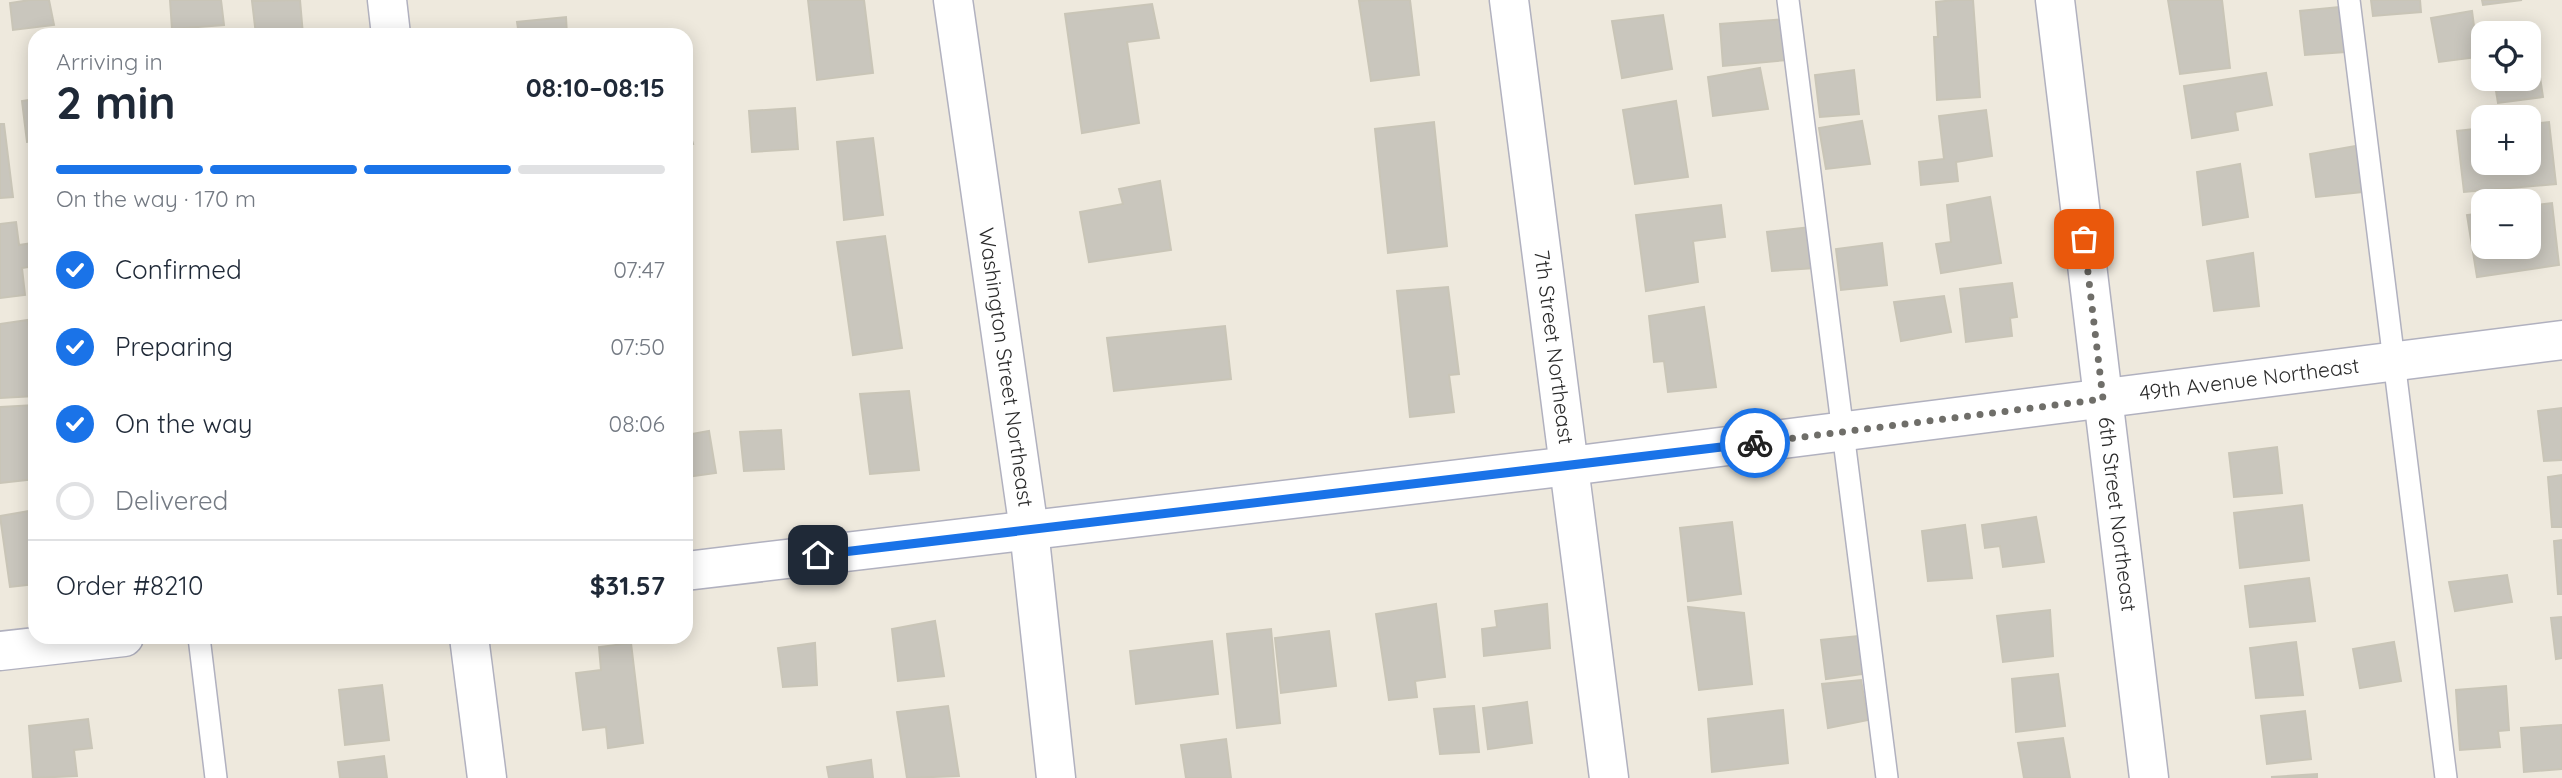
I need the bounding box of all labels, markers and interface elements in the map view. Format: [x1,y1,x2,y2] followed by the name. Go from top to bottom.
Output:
[2471,21,2541,259] map controls
[2471,21,2541,91] button: locate
[56,47,163,76] text: Arriving in
[526,71,665,104] text: 08:10–08:15
[56,73,176,131] text: 2 min
[2471,105,2541,175] button: +
[56,184,256,213] text: On the way · 170 m
[2471,189,2541,259] button: −
[2054,209,2114,269] pin
[2065,220,2103,258] icon: bag
[974,226,1040,508] street label: Washington Street Northeast
[1529,248,1580,446] street label: 7th Street Northeast
[56,251,94,289] icon: check
[115,253,242,286] text: Confirmed
[613,255,665,284] text: 07:47
[56,328,94,366] icon: check
[115,330,233,363] text: Preparing
[610,332,665,361] text: 07:50
[2138,352,2361,406] street label: 49th Avenue Northeast
[56,405,94,443] icon: check
[115,407,253,440] text: On the way
[1720,408,1790,478] courier
[609,409,665,438] text: 08:06
[2093,415,2143,613] street label: 6th Street Northeast
[1736,424,1774,462] icon: bike
[115,484,228,517] text: Delivered
[788,525,848,585] pin
[799,536,837,574] icon: home
[56,569,203,602] text: Order #8210
[590,569,665,602] text: $31.57

